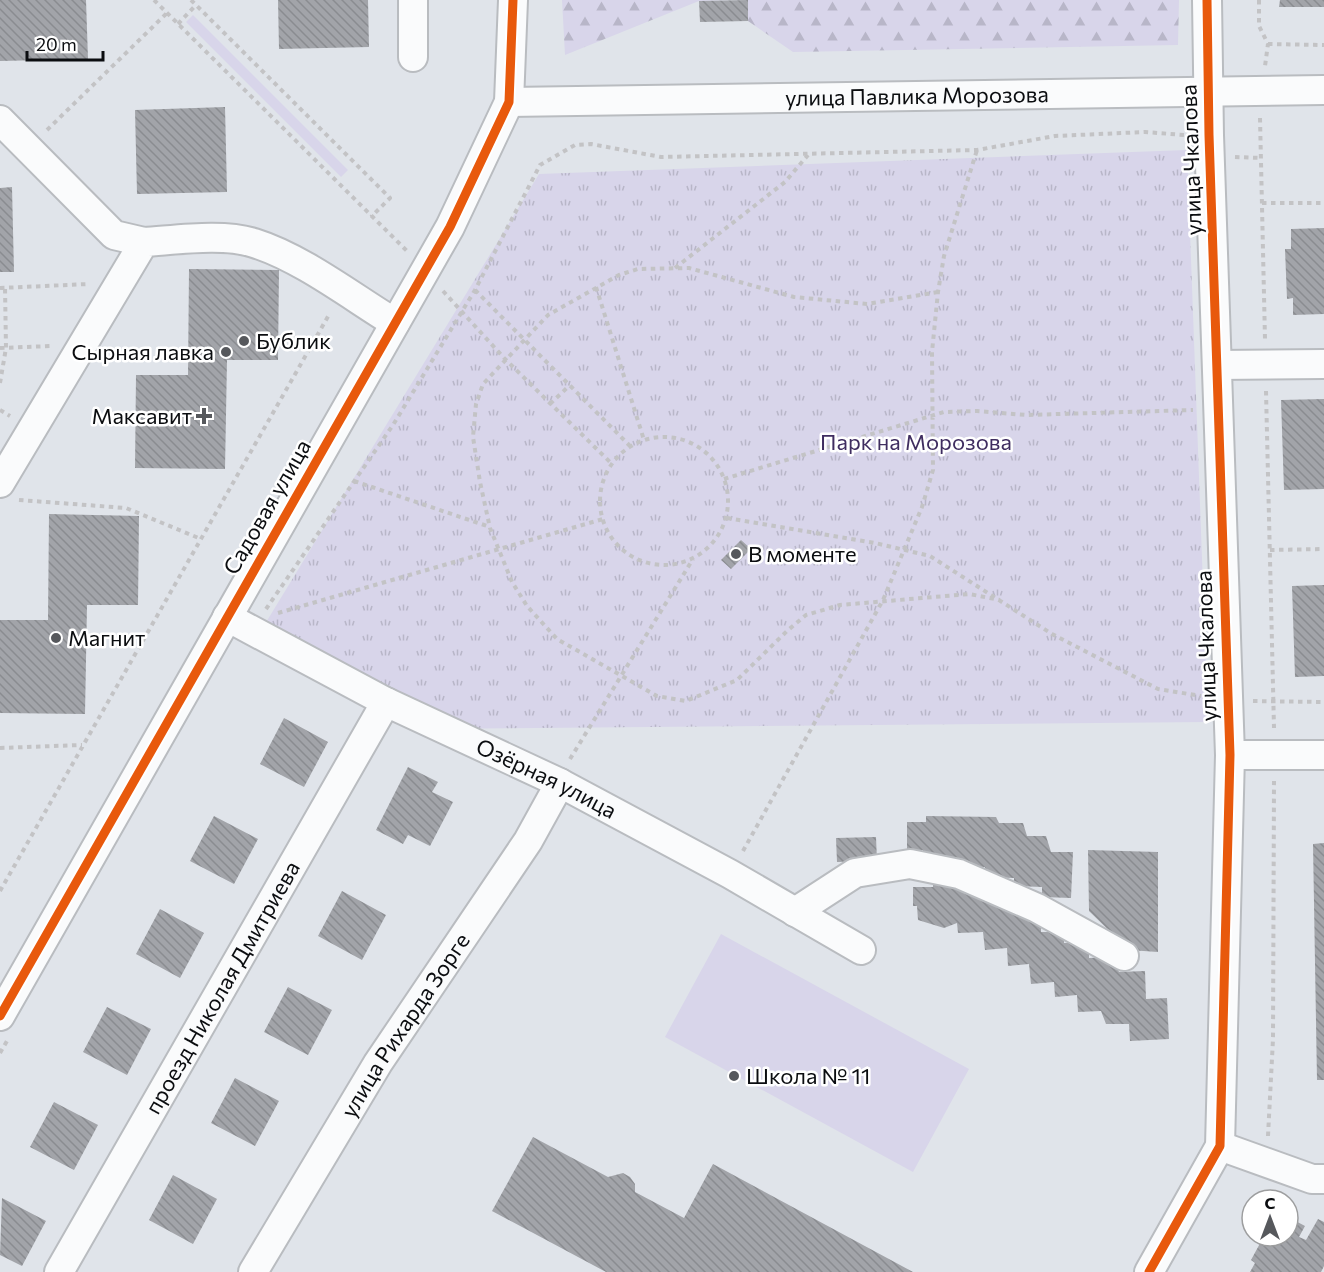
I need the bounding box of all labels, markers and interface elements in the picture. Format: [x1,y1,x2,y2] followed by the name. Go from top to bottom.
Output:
[27,24,104,62] scale bar
[36,33,77,55] text: 20 m
[785,80,1049,111] street label: улица Павлика Морозова
[1174,84,1207,236] street label: улица Чкалова
[256,327,331,354] place label: Бублик
[237,334,251,348] marker: Бублик
[71,338,214,365] place label: Сырная лавка
[219,345,233,359] marker: Сырная лавка
[92,402,192,429] place label: Максавит
[197,409,211,423] marker: Максавит
[820,428,1012,455] park label: Парк на Морозова
[217,434,316,579] street label: Садовая улица
[748,540,857,567] place label: В моменте
[729,547,743,561] marker: В моменте
[1189,570,1222,722] street label: улица Чкалова
[68,624,145,651] place label: Магнит
[49,631,63,645] marker: Магнит
[472,732,622,824] street label: Озёрная улица
[139,856,305,1119] street label: проезд Николая Дмитриева
[335,928,475,1122] street label: улица Рихарда Зорге
[746,1062,870,1089] place label: Школа № 11
[727,1069,741,1083] marker: Школа № 11
[1240,1188,1300,1248] north arrow
[1265,1193,1276,1212] text: С

